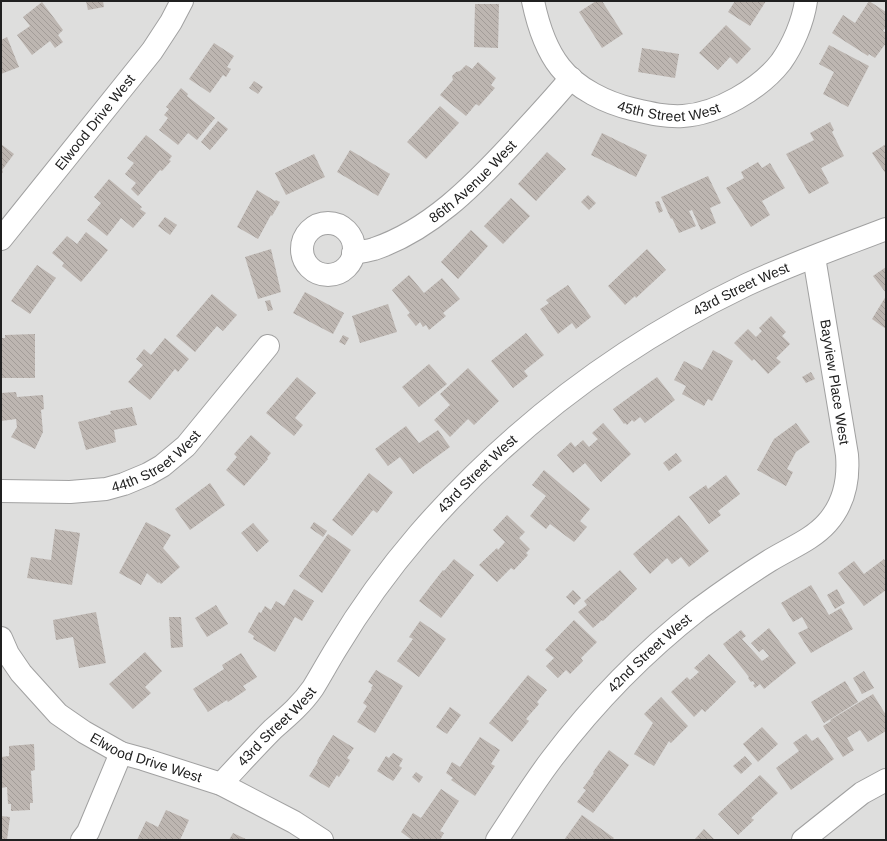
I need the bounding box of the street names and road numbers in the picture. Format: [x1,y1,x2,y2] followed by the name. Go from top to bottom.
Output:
[52,71,138,173] street label: Elwood Drive West
[616,97,722,124] street label: 45th Street West
[426,137,519,226] street label: 86th Avenue West
[690,259,791,319] street label: 43rd Street West
[817,318,853,446] street label: Bayview Place West
[109,427,204,495] street label: 44th Street West
[434,431,520,516] street label: 43rd Street West
[604,610,694,696] street label: 42nd Street West
[234,684,319,769] street label: 43rd Street West
[88,729,204,785] street label: Elwood Drive West

